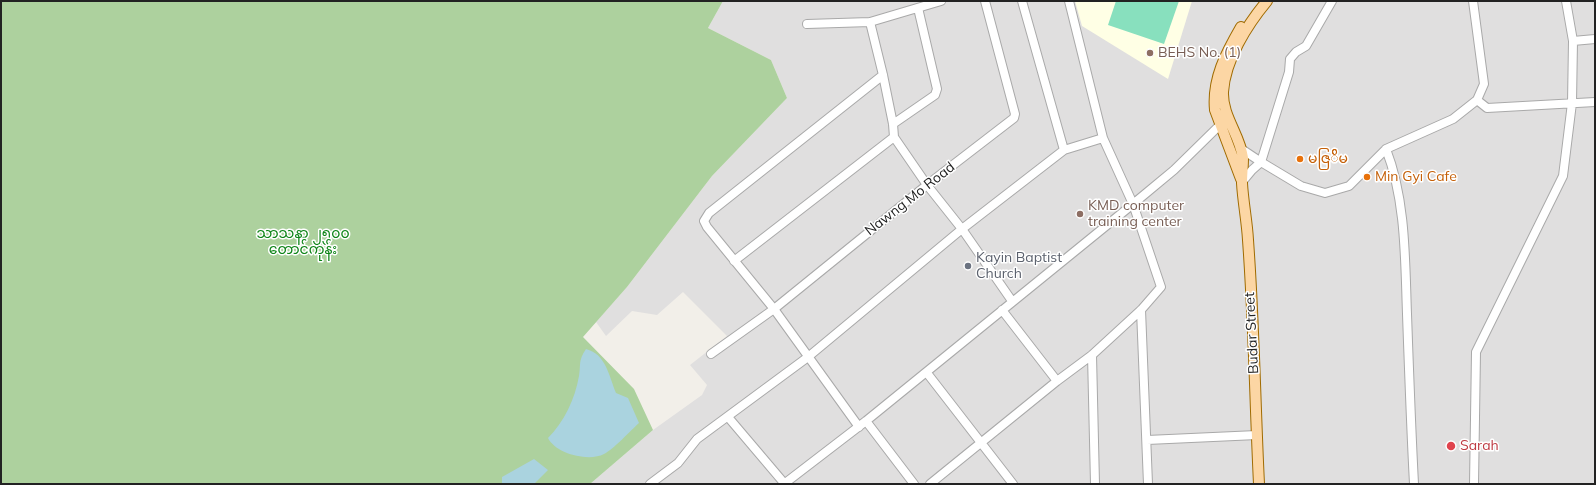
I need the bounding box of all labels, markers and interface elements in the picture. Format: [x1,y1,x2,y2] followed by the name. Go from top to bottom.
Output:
[1158,45,1241,61] place label: BEHS No. (1)
[1145,48,1155,58] marker: BEHS No. (1)
[1308,151,1348,167] place label: မဇြ်ိမ
[1295,154,1305,164] marker: မဇြ်ိမ
[862,159,958,239] street label: Nawng Mo Road
[1375,169,1457,185] place label: Min Gyi Cafe
[1362,172,1372,182] marker: Min Gyi Cafe
[1088,198,1184,230] place label: KMD computer training center
[1075,209,1085,219] marker: KMD computer training center
[256,226,350,258] park label: သာသနာ ၂၅၀၀ တောင်ကုန်း
[976,250,1062,282] place label: Kayin Baptist Church
[963,261,973,271] marker: Kayin Baptist Church
[1241,292,1263,374] street label: Budar Street
[1460,438,1499,454] place label: Sarah
[1445,440,1457,452] marker: Sarah

